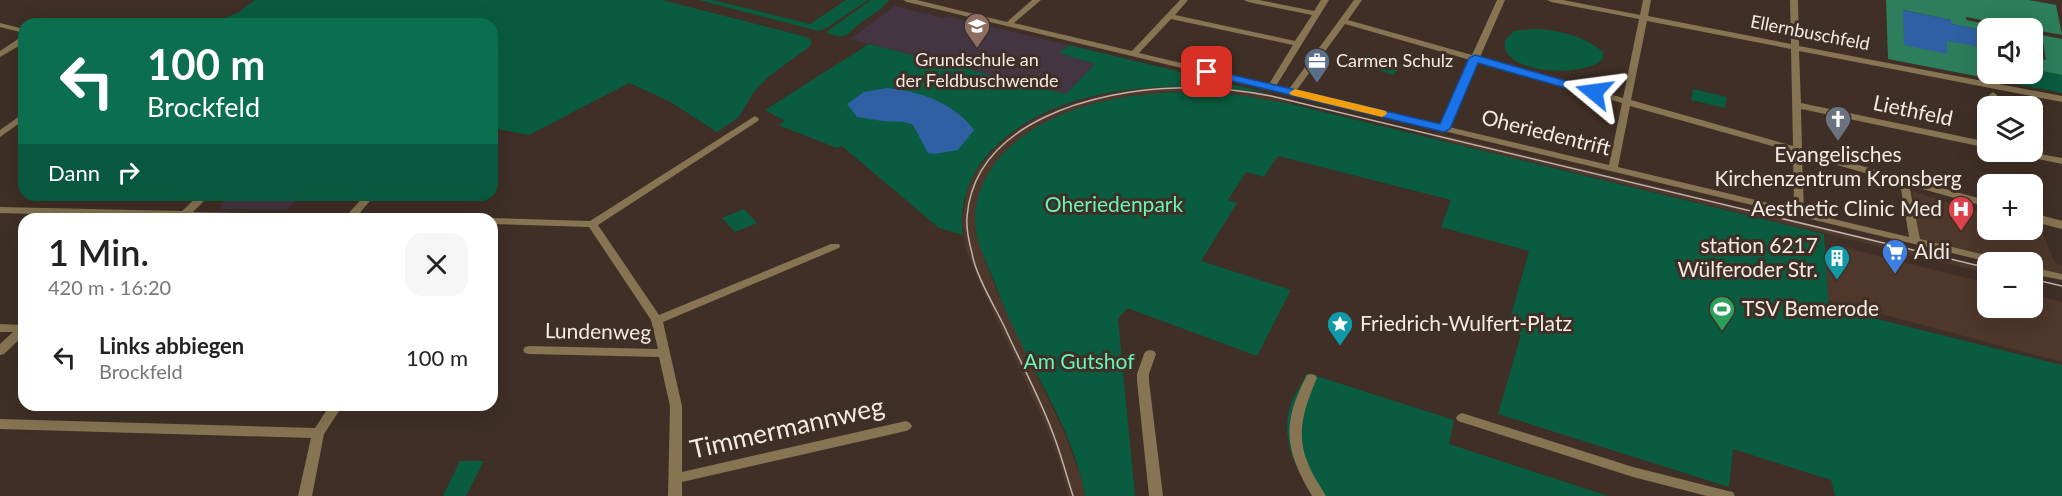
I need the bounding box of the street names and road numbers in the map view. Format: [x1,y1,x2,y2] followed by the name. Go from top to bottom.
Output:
[1749,10,1872,54] street label: Ellernbuschfeld
[1871,89,1955,130] street label: Liethfeld
[1479,103,1614,160] street label: Oheriedentrift
[545,317,652,344] street label: Lundenweg
[687,389,887,465] street label: Timmermannweg

